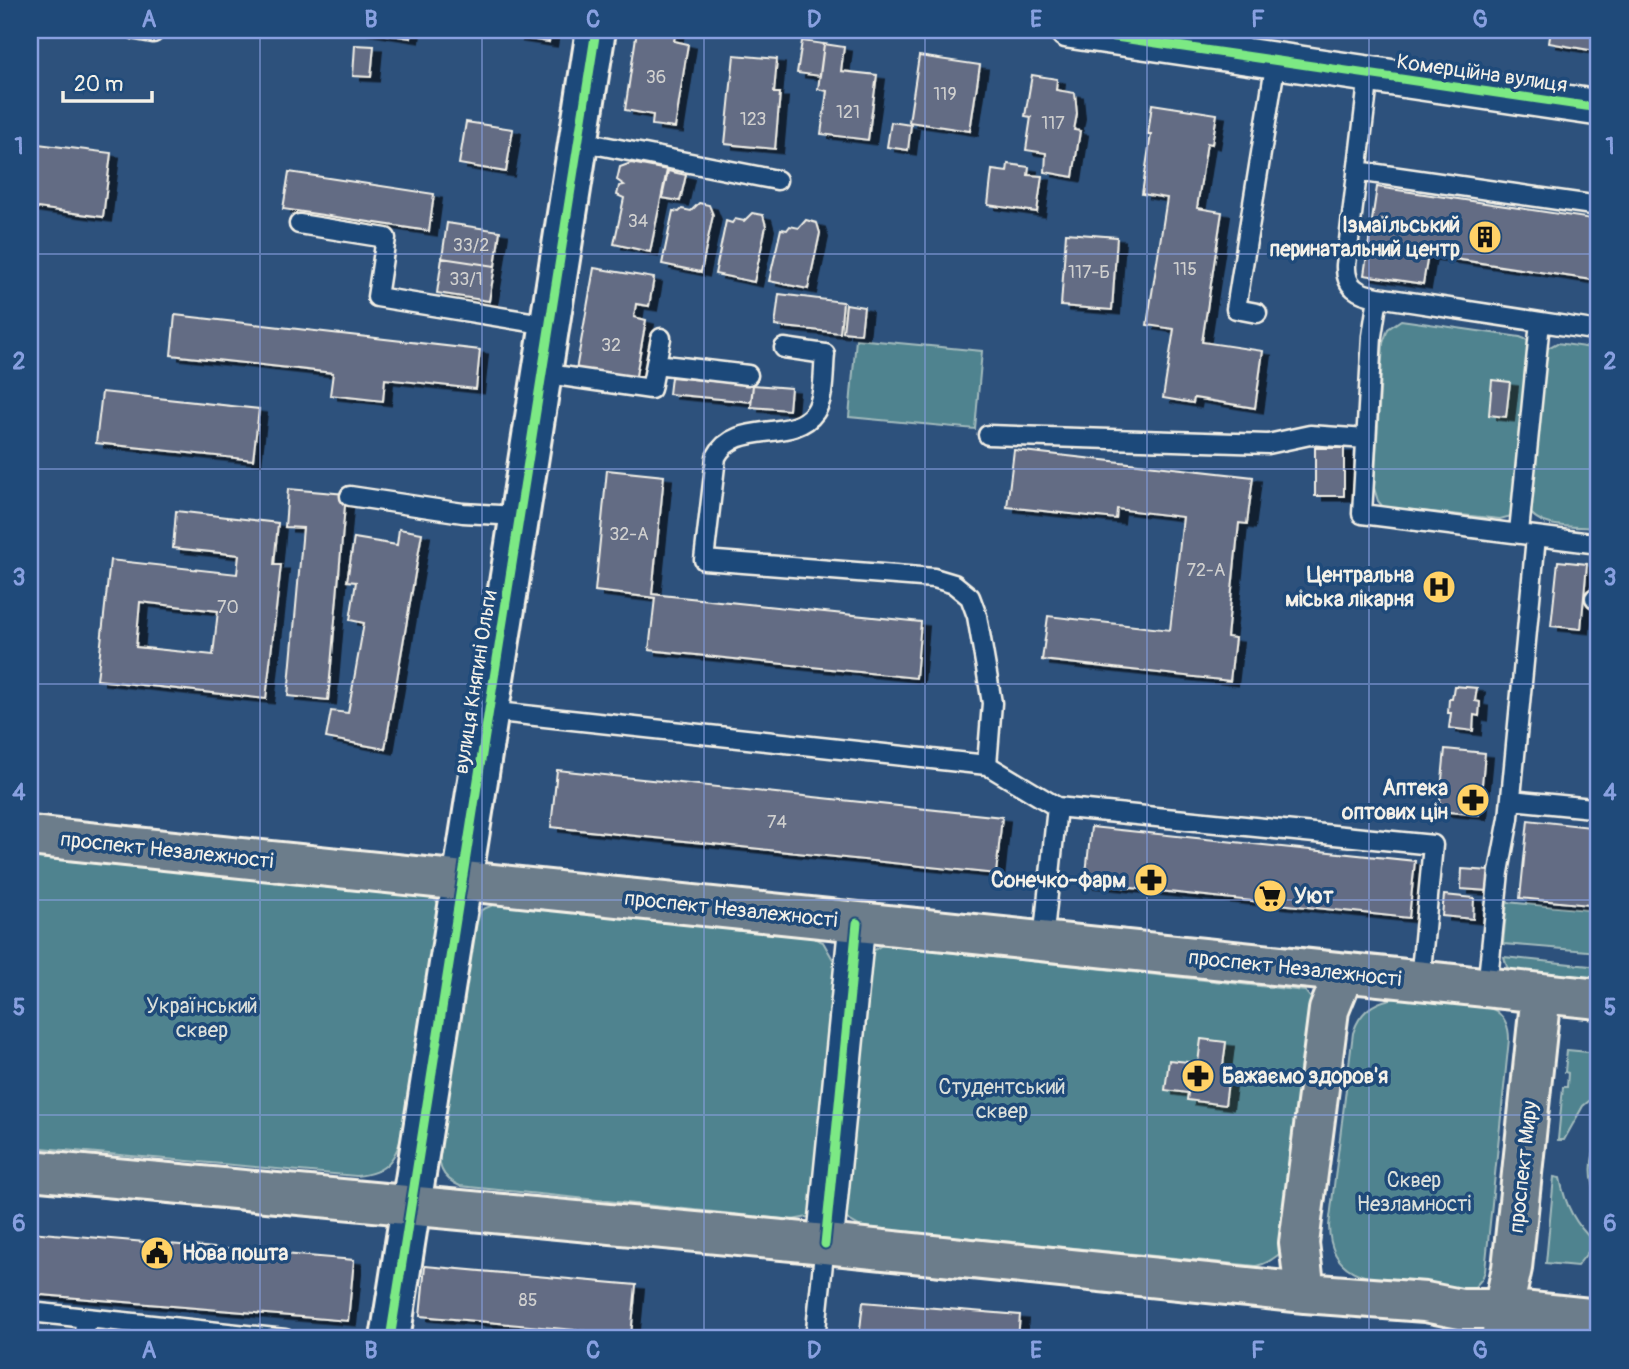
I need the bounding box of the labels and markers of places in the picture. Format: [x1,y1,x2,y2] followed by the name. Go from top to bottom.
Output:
[1270,212,1460,263] place label: Ізмаїльський перинатальний центр
[1466,218,1504,256] building icon: Ізмаїльський перинатальний центр
[1285,562,1414,613] place label: Центральна міська лікарня
[1420,568,1458,606] hospital icon: Центральна міська лікарня
[1341,775,1448,826] place label: Аптека оптових цін
[1454,781,1492,819] pharmacy icon: Аптека оптових цін
[1132,861,1170,899] pharmacy icon: Сонечко-фарм
[991,867,1126,894] place label: Сонечко-фарм
[1251,877,1289,915] supermarket icon: Уют
[1294,883,1334,910] place label: Уют
[1179,1057,1217,1095] pharmacy icon: Бажаємо здоров'я
[1222,1063,1388,1090] place label: Бажаємо здоров'я
[138,1234,176,1272] public building icon: Нова пошта
[182,1240,289,1267] place label: Нова пошта

